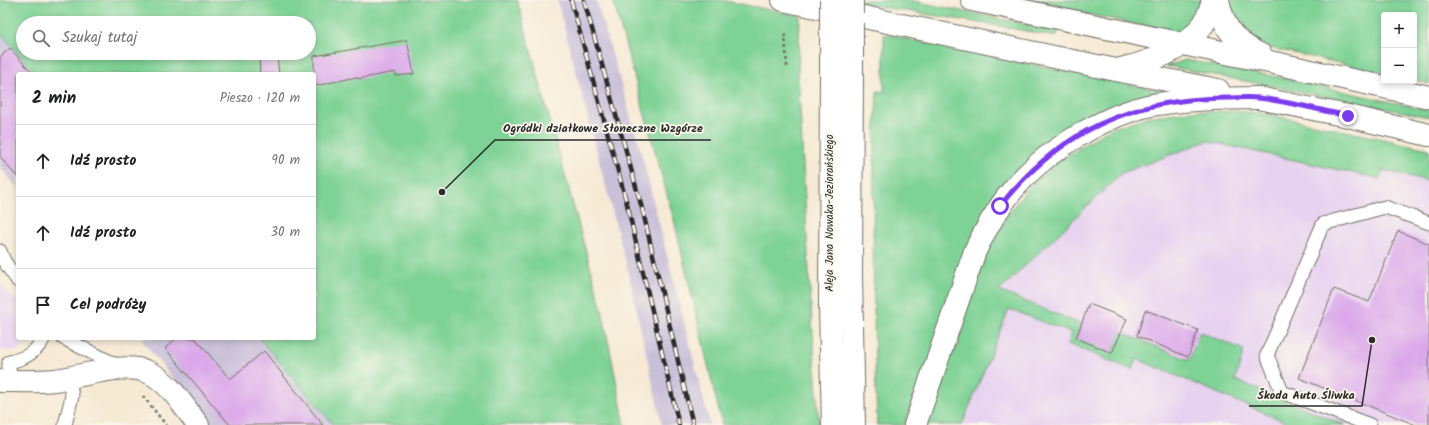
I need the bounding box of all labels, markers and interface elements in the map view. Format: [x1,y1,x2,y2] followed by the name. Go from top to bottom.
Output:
[1381,12,1417,84] map controls
[1381,12,1417,48] button: +
[16,16,316,60] search box
[62,26,137,50] text: Szukaj tutaj
[30,27,52,49] icon: search
[1381,48,1417,84] button: −
[32,85,76,112] text: 2 min
[220,88,300,109] text: Pieszo · 120 m
[1339,107,1357,125] route end
[495,116,711,140] callout: Ogródki działkowe Słoneczne Wzgórze
[503,119,703,138] text: Ogródki działkowe Słoneczne Wzgórze
[821,134,839,292] street label: Aleja Jana Nowaka-Jeziorańskiego
[70,149,136,173] text: Idź prosto
[32,150,54,172] icon: ahead
[272,150,300,171] text: 90 m
[991,197,1009,215] route start
[70,221,136,245] text: Idź prosto
[32,222,54,244] icon: ahead
[271,222,300,243] text: 30 m
[70,293,146,317] text: Cel podróży
[32,294,54,316] icon: arrive
[1249,382,1362,406] callout: Škoda Auto Śliwka
[1257,386,1355,405] text: Škoda Auto Śliwka

